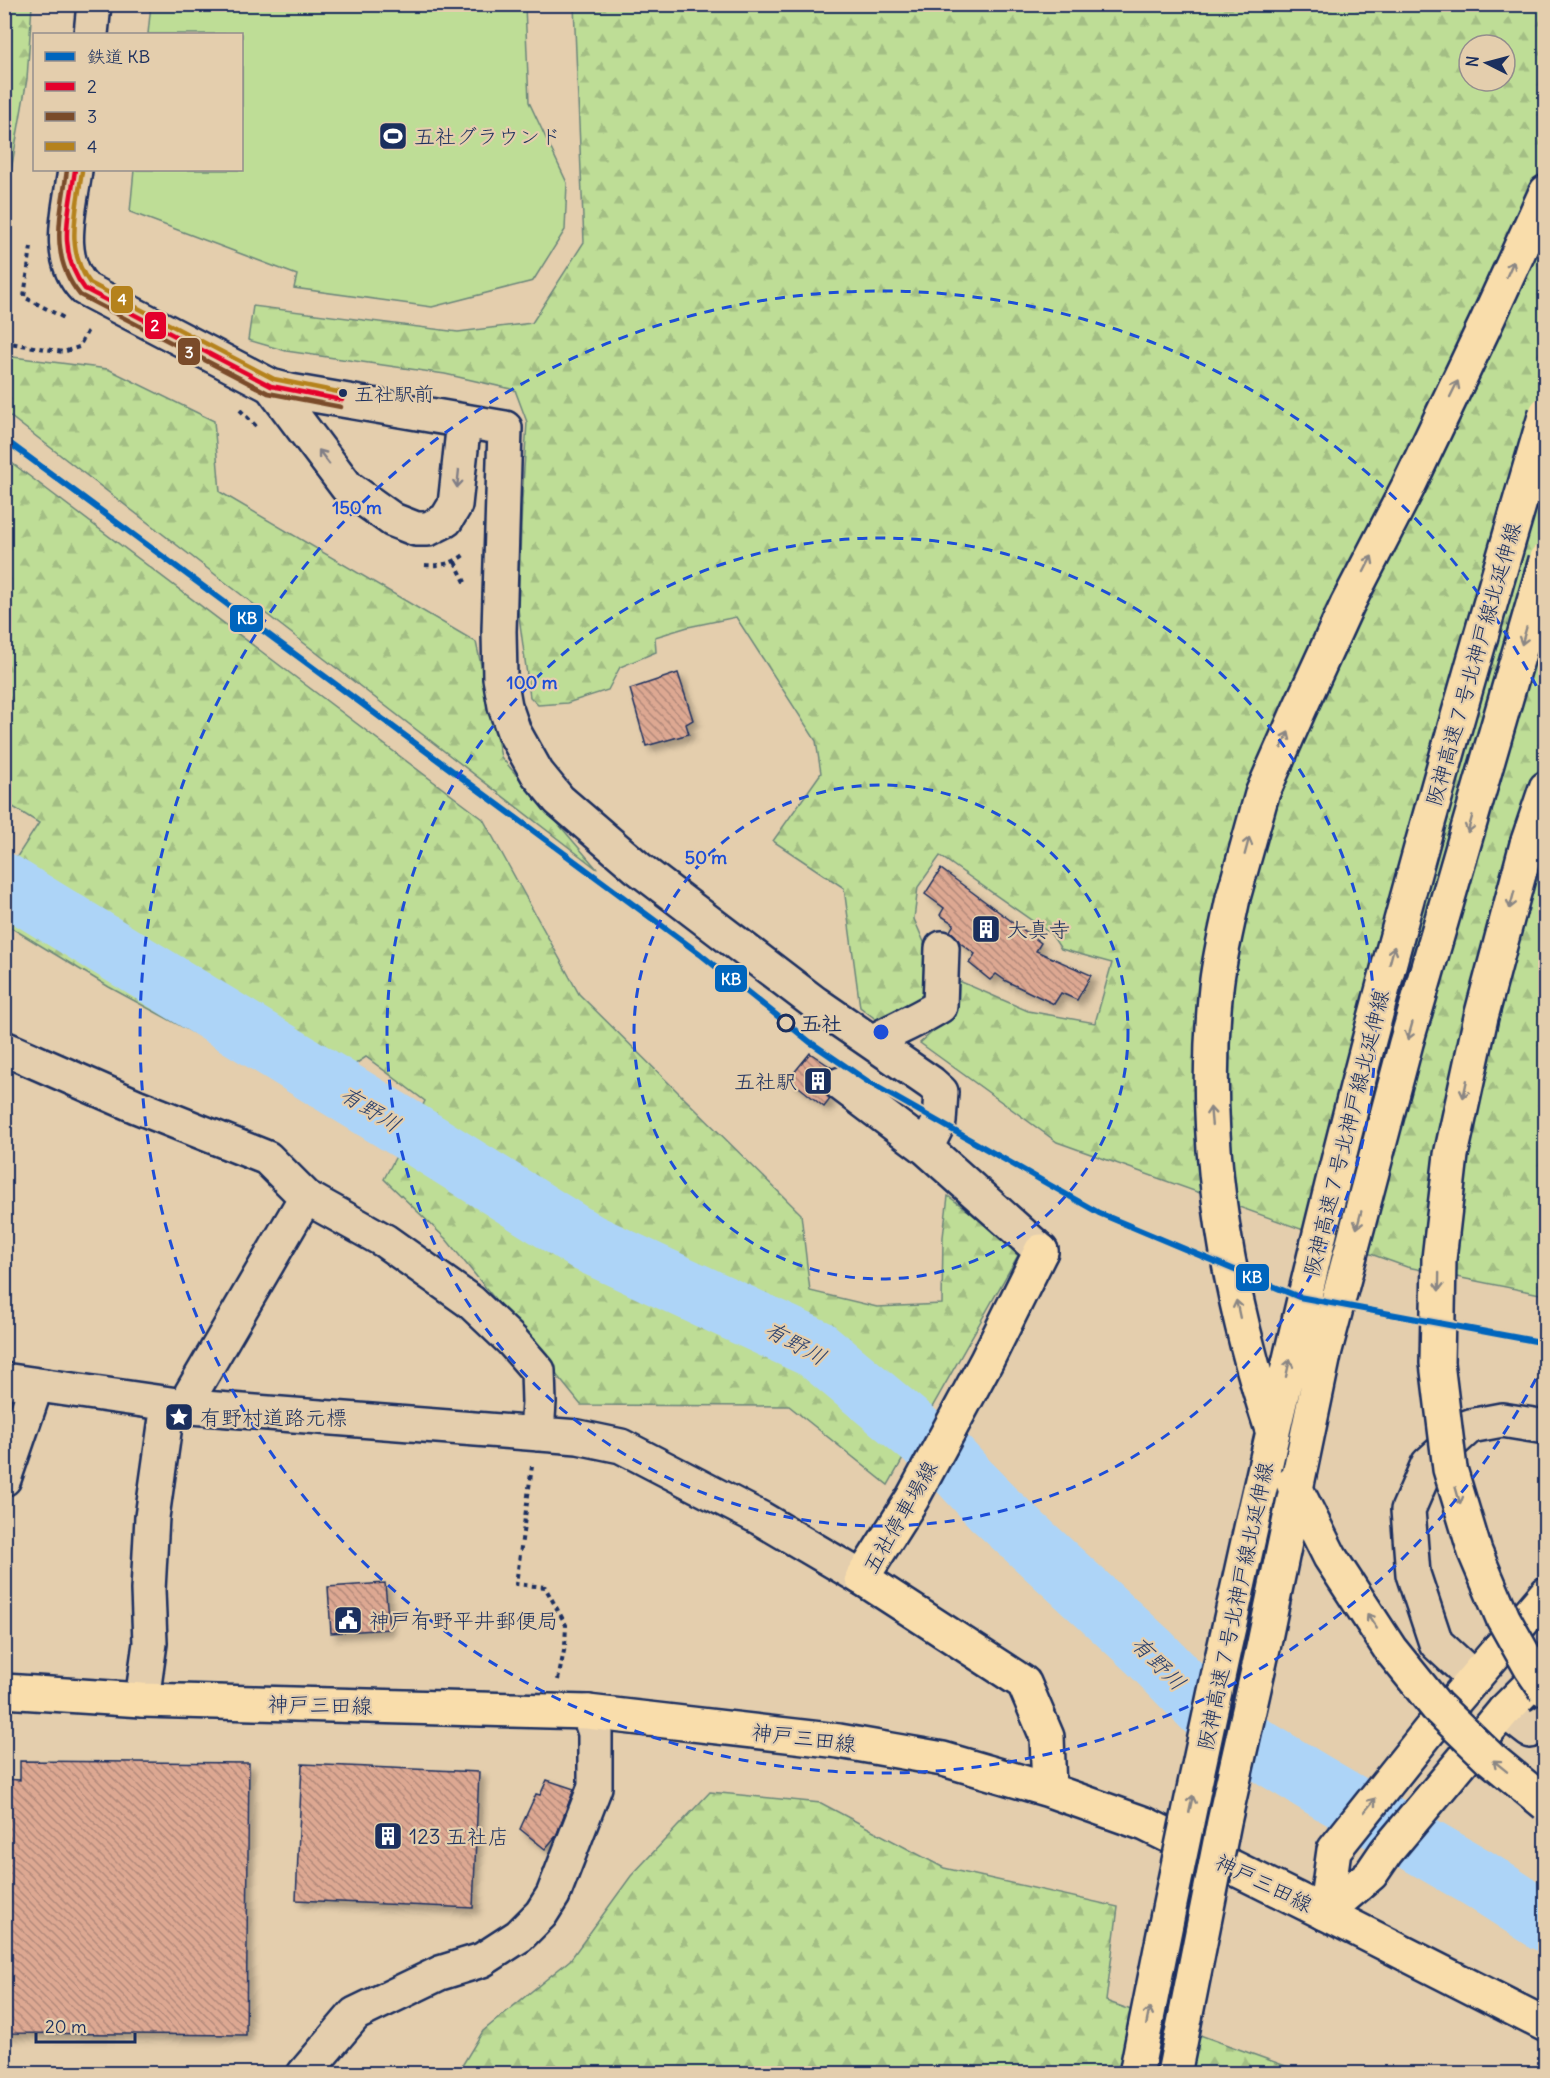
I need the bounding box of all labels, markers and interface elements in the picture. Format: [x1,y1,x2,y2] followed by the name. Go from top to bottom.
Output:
[33,33,243,171] legend
[1457,33,1517,93] north arrow
[87,45,150,68] text: 鉄道 KB
[1462,55,1483,68] text: N
[87,75,97,98] text: 2
[87,105,97,128] text: 3
[377,120,409,152] sports icon: 五社グラウンド
[414,123,561,150] place label: 五社グラウンド
[87,135,97,158] text: 4
[1505,261,1517,279] one-way arrow
[110,285,134,314] line badge: 4
[117,289,127,309] text: 4
[144,311,167,340] line badge: 2
[151,315,160,335] text: 2
[177,337,201,366] line badge: 3
[184,342,194,362] text: 3
[354,381,434,406] place label: 五社駅前
[1449,381,1461,399] one-way arrow
[337,387,349,399] marker: 五社駅前
[318,449,331,465] one-way arrow
[452,469,463,489] one-way arrow
[332,496,382,519] text: 150 m
[1420,519,1526,809] street label: 阪神高速７号北神戸線北延伸線
[1362,556,1374,573] one-way arrow
[229,604,264,633] line badge: KB
[237,608,258,628] text: KB
[1518,626,1529,645] one-way arrow
[507,671,558,694] text: 100 m
[1280,732,1291,750] one-way arrow
[1464,814,1475,833] one-way arrow
[1242,837,1254,856] one-way arrow
[685,846,727,869] text: 50 m
[1506,890,1517,909] one-way arrow
[970,913,1002,945] building icon: 大真寺
[1007,916,1070,943] place label: 大真寺
[1387,946,1398,965] one-way arrow
[714,964,748,993] line badge: KB
[721,969,742,989] text: KB
[1297,987,1395,1279] street label: 阪神高速７号北神戸線北延伸線
[800,1010,842,1037] place label: 五社
[777,1014,795,1032] marker: 五社
[1404,1021,1415,1040] one-way arrow
[871,1022,891,1042] centre of rings
[802,1065,834,1097] building icon: 五社駅
[734,1068,797,1095] place label: 五社駅
[336,1080,406,1138] water label: 有野川
[1459,1080,1471,1099] one-way arrow
[1205,1107,1216,1127] one-way arrow
[1353,1210,1365,1229] one-way arrow
[1235,1263,1270,1292] line badge: KB
[1242,1267,1263,1287] text: KB
[1433,1272,1445,1292] one-way arrow
[1232,1300,1243,1319] one-way arrow
[760,1315,832,1371] water label: 有野川
[1283,1359,1294,1378] one-way arrow
[163,1401,195,1433] place icon: 有野村道路元標
[200,1404,347,1431] place label: 有野村道路元標
[857,1456,943,1578] street label: 五社停車場線
[1191,1459,1279,1753] street label: 阪神高速７号北神戸線北延伸線
[1453,1486,1464,1505] one-way arrow
[332,1604,364,1636] public building icon: 神戸有野平井郵便局
[369,1607,558,1634] place label: 神戸有野平井郵便局
[1366,1613,1378,1630] one-way arrow
[1126,1630,1192,1696] water label: 有野川
[267,1691,373,1719] street label: 神戸三田線
[750,1718,858,1758] street label: 神戸三田線
[1492,1760,1508,1773] one-way arrow
[1186,1795,1197,1815] one-way arrow
[1364,1797,1377,1813] one-way arrow
[372,1820,404,1852] building icon: 123 五社店
[409,1823,509,1850] place label: 123 五社店
[1211,1848,1317,1918] street label: 神戸三田線
[36,2006,135,2044] scale bar
[1143,2007,1154,2026] one-way arrow
[45,2015,87,2038] text: 20 m

